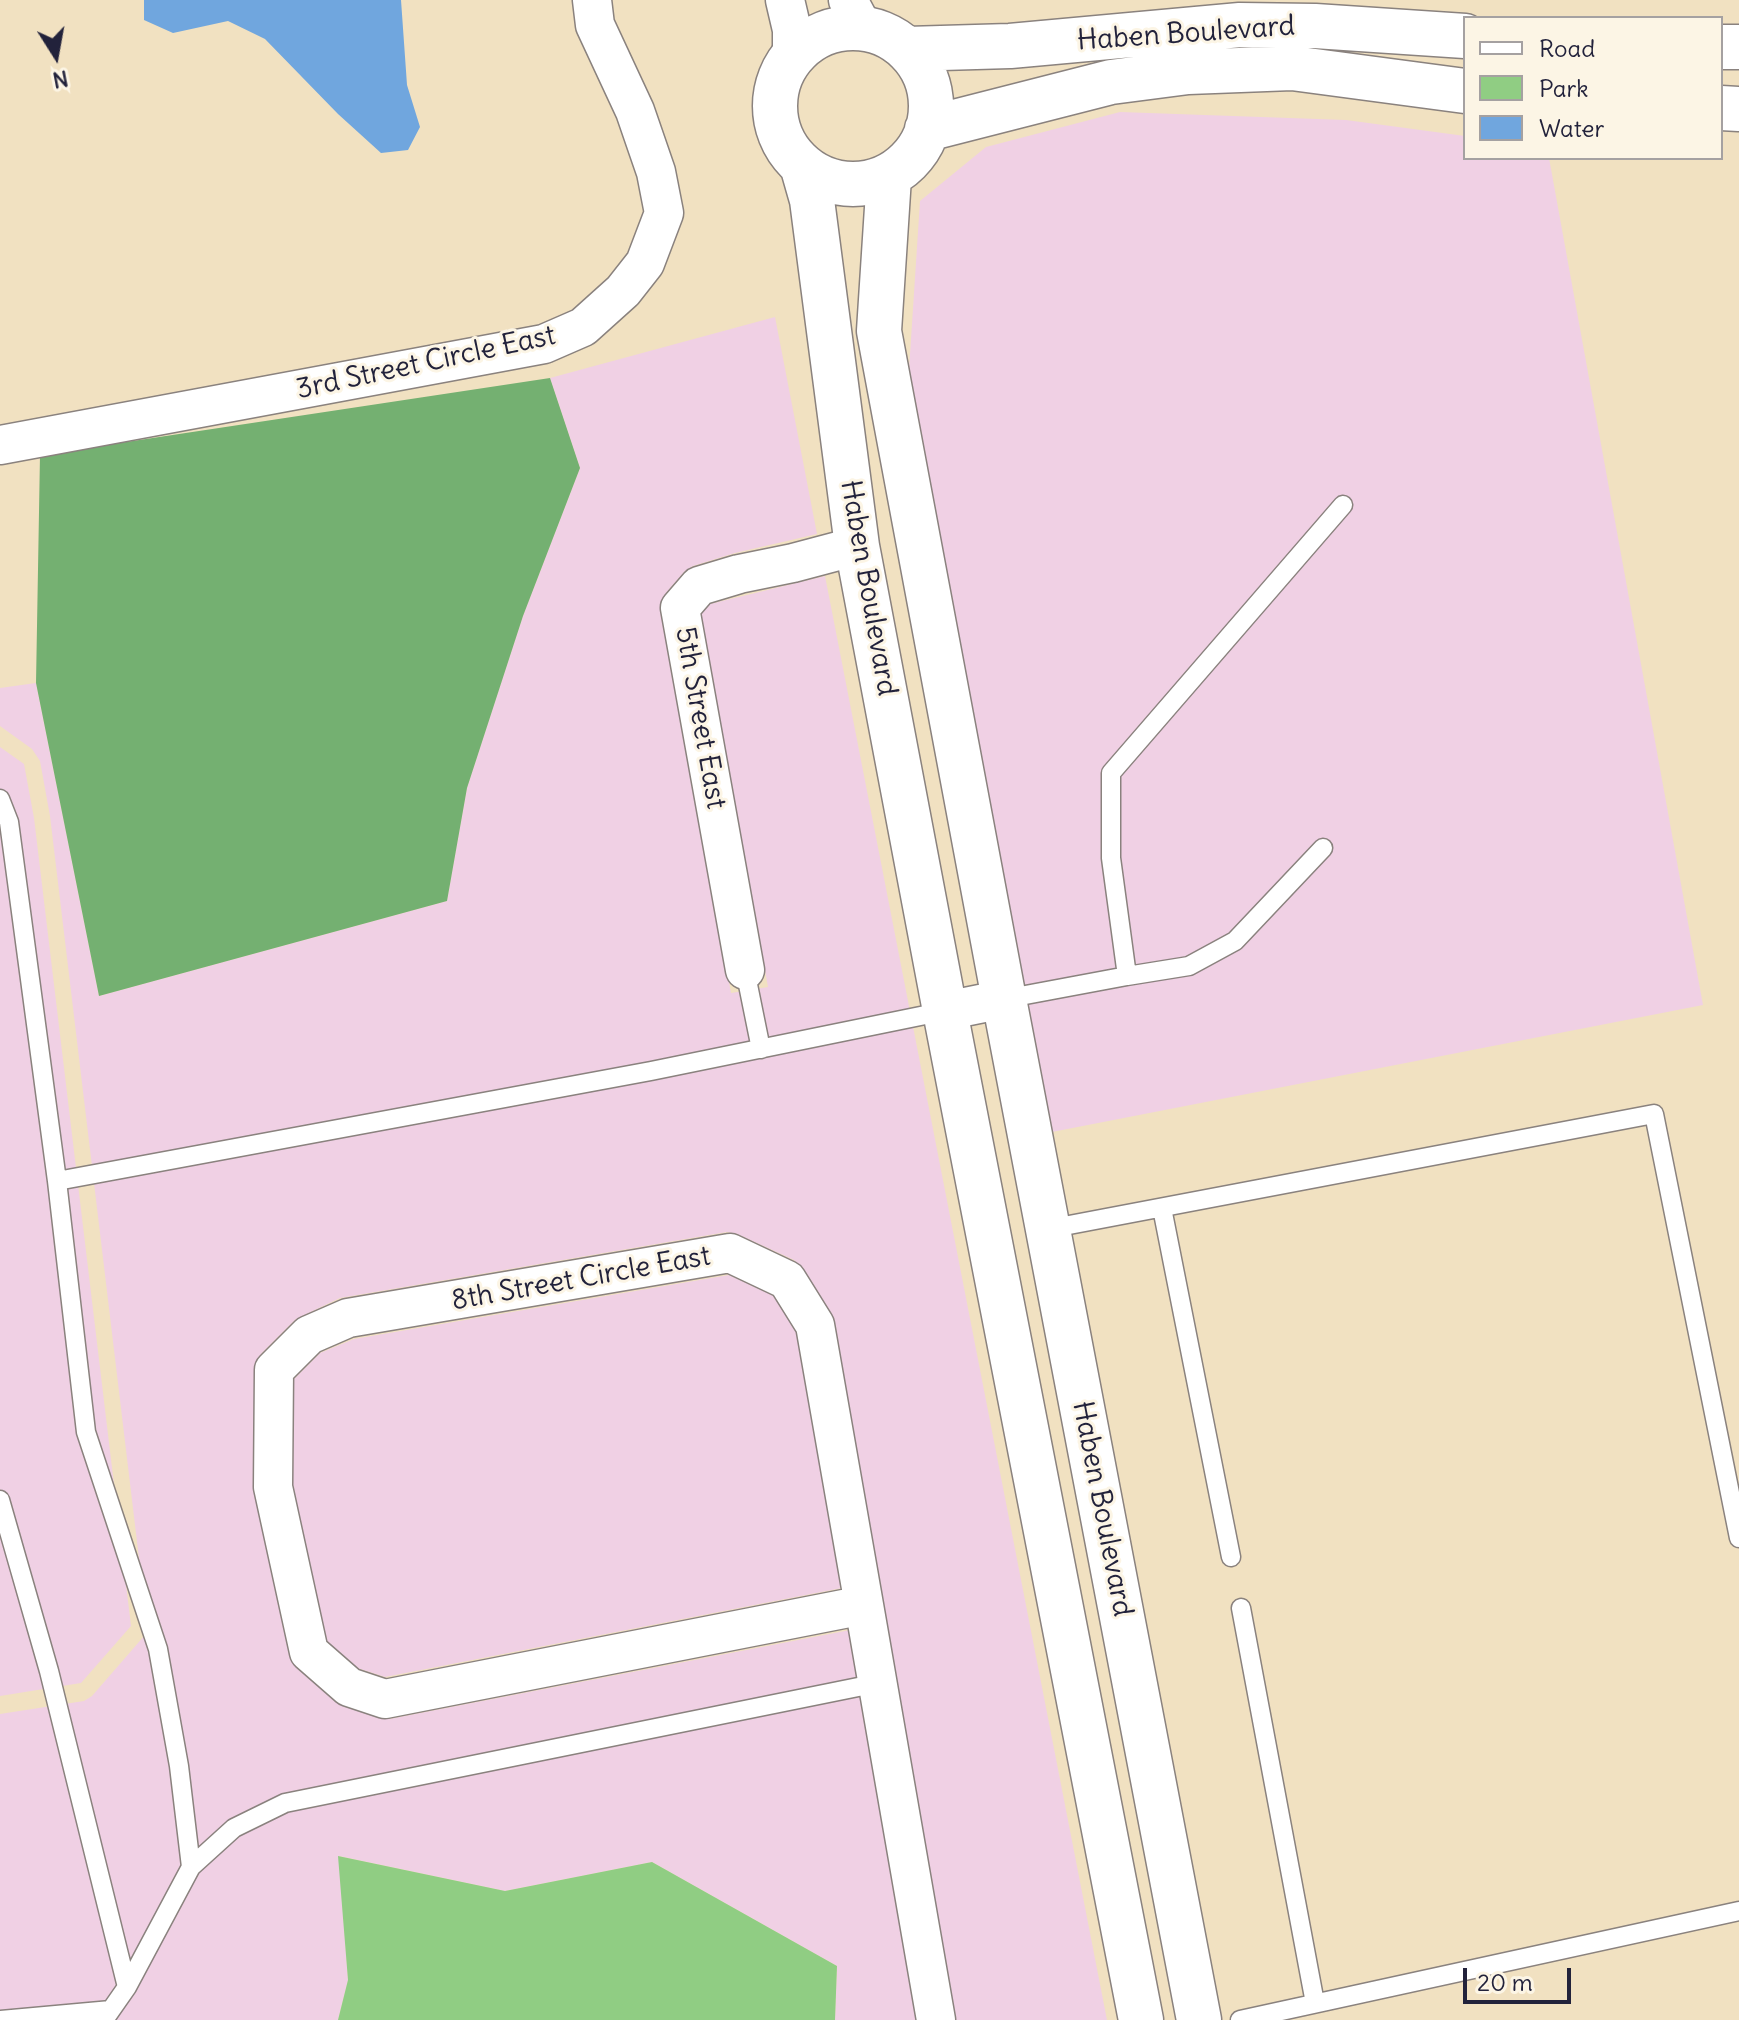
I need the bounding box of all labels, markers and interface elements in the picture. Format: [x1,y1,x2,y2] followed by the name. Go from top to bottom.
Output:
[1076,10,1296,58] street label: Haben Boulevard
[16,16,96,96] north arrow
[1463,16,1723,160] legend
[1539,33,1595,63] text: Road
[50,64,71,95] text: N
[1539,73,1589,103] text: Park
[1539,113,1604,143] text: Water
[293,319,559,407] street label: 3rd Street Circle East
[833,478,903,698] street label: Haben Boulevard
[667,625,733,811] street label: 5th Street East
[449,1240,713,1318] street label: 8th Street Circle East
[1065,1399,1139,1619] street label: Haben Boulevard
[1467,1952,1575,2002] scale bar
[1477,1967,1533,1997] text: 20 m

